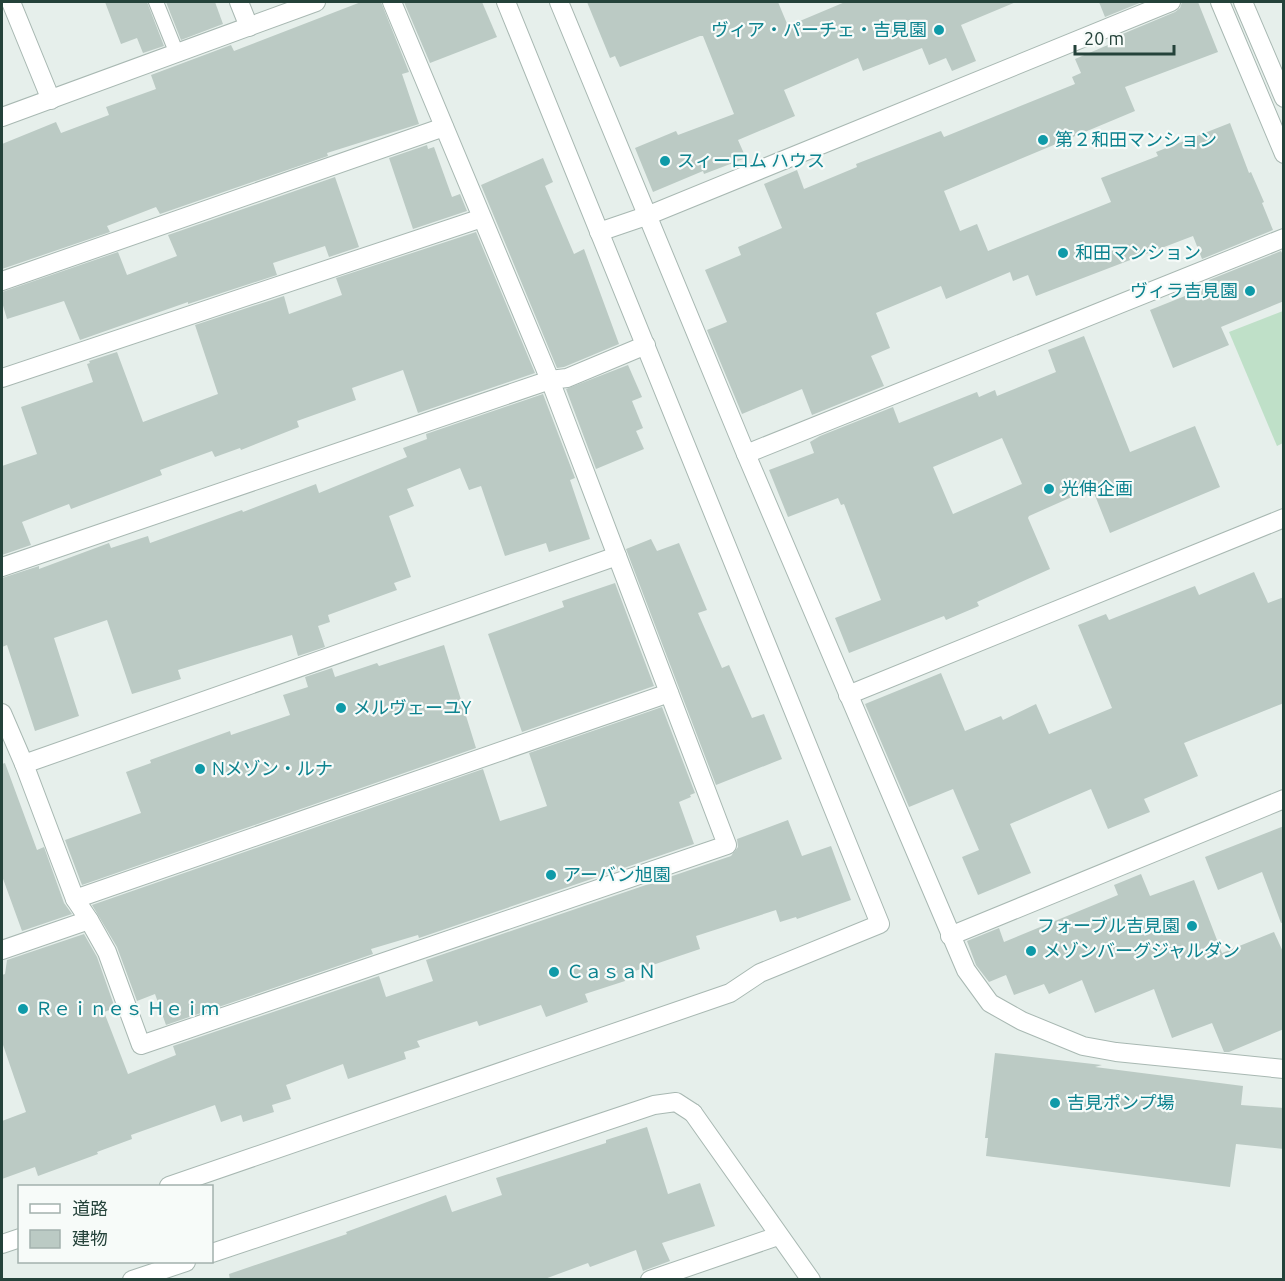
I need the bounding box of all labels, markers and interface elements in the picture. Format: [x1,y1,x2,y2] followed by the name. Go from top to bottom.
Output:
[1075,18,1174,56] scale bar
[711,19,927,39] place label: ヴィア・パーチェ・吉見園
[932,23,946,37] marker: ヴィア・パーチェ・吉見園
[1084,28,1124,48] text: 20 m
[1055,129,1217,149] place label: 第２和田マンション
[1036,133,1050,147] marker: 第２和田マンション
[677,150,825,170] place label: スィーロム ハウス
[658,154,672,168] marker: スィーロム ハウス
[1075,242,1201,262] place label: 和田マンション
[1056,246,1070,260] marker: 和田マンション
[1130,280,1238,300] place label: ヴィラ吉見園
[1243,284,1257,298] marker: ヴィラ吉見園
[1061,478,1133,498] place label: 光伸企画
[1042,482,1056,496] marker: 光伸企画
[353,697,472,717] place label: メルヴェーユY
[334,701,348,715] marker: メルヴェーユY
[212,758,333,778] place label: Nメゾン・ルナ
[193,762,207,776] marker: Nメゾン・ルナ
[563,864,671,884] place label: アーバン旭園
[544,868,558,882] marker: アーバン旭園
[1037,915,1180,935] place label: フォーブル吉見園
[1185,919,1199,933] marker: フォーブル吉見園
[1043,940,1240,960] place label: メゾンバーグジャルダン
[1024,944,1038,958] marker: メゾンバーグジャルダン
[566,961,656,981] place label: ＣａｓａＮ
[547,965,561,979] marker: ＣａｓａＮ
[35,998,219,1018] place label: Ｒｅｉｎｅｓ Ｈｅｉｍ
[16,1002,30,1016] marker: Ｒｅｉｎｅｓ Ｈｅｉｍ
[1067,1092,1174,1112] place label: 吉見ポンプ場
[1048,1096,1062,1110] marker: 吉見ポンプ場
[18,1185,213,1263] legend
[72,1198,108,1218] text: 道路
[72,1228,108,1248] text: 建物

